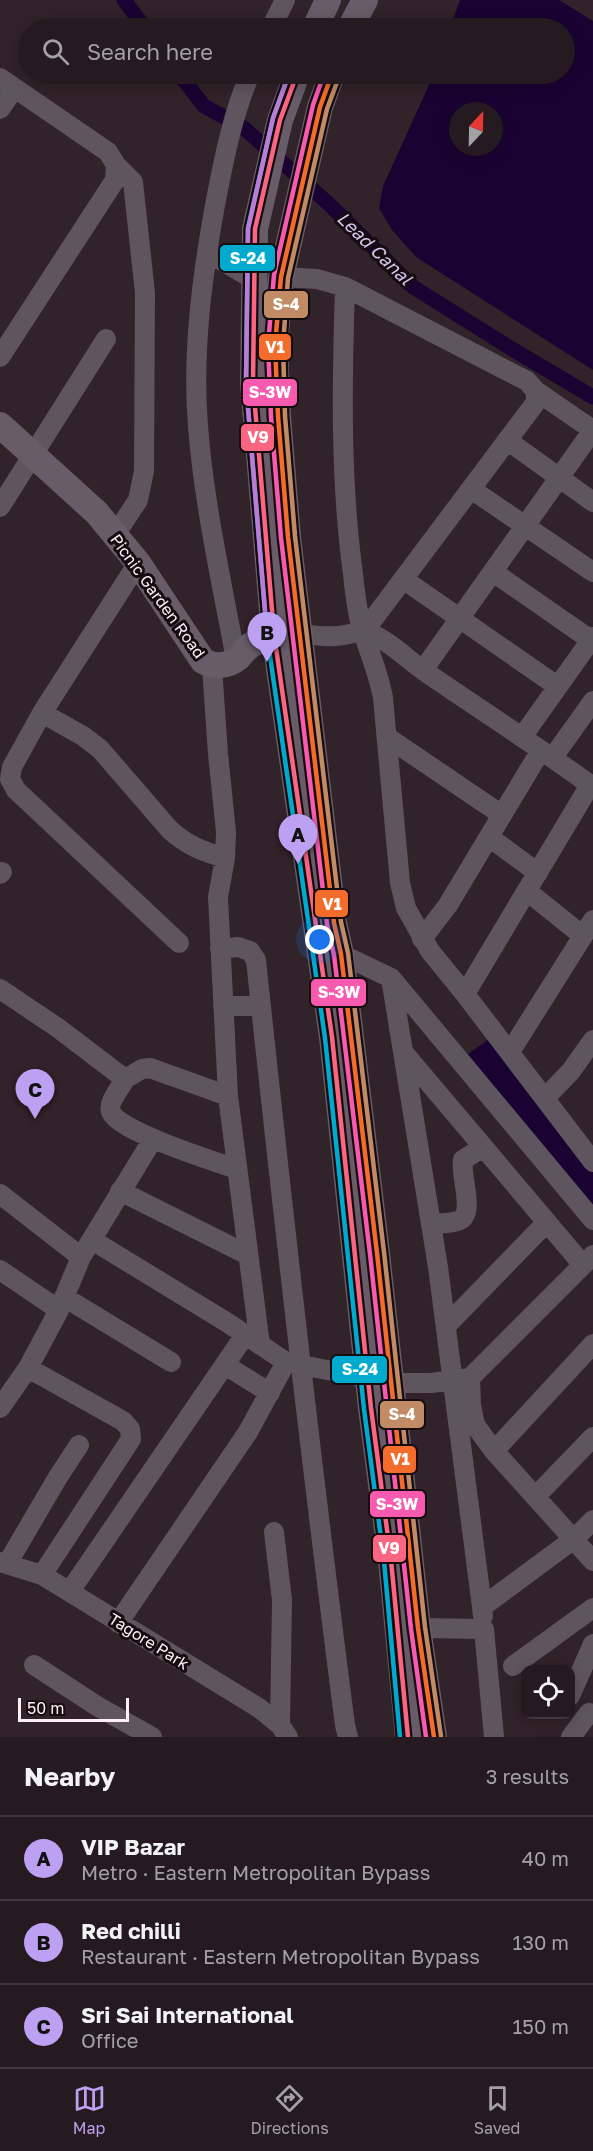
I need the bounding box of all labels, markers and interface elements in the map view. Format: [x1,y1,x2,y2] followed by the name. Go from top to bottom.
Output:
[18,18,575,84] search box
[39,35,72,68] icon: search
[87,38,213,65] text: Search here
[449,102,503,156] north arrow
[333,207,418,290] water label: Lead Canal
[219,244,276,272] line badge: S-24
[230,248,266,268] text: S-24
[263,290,309,319] line badge: S-4
[273,294,299,314] text: S-4
[258,333,292,361] line badge: V1
[265,337,285,357] text: V1
[242,378,298,407] line badge: S-3W
[249,382,291,402] text: S-3W
[240,423,275,452] line badge: V9
[247,427,269,447] text: V9
[106,530,210,662] street label: Picnic Garden Road
[248,612,286,662] pin: B
[278,814,318,864] pin: A
[314,889,349,918] line badge: V1
[322,894,342,914] text: V1
[305,925,334,954] your location
[310,978,367,1007] line badge: S-3W
[318,982,360,1002] text: S-3W
[15,1070,54,1119] pin: C
[331,1355,388,1384] line badge: S-24
[342,1359,378,1379] text: S-24
[379,1400,425,1429] line badge: S-4
[389,1404,415,1424] text: S-4
[382,1445,417,1474] line badge: V1
[390,1449,410,1469] text: V1
[369,1490,426,1518] line badge: S-3W
[376,1494,418,1514] text: S-3W
[372,1534,407,1563] line badge: V9
[378,1538,400,1558] text: V9
[105,1608,193,1674] street label: Tagore Park
[521,1665,575,1719] map controls
[521,1665,575,1719] button: locate
[18,1695,129,1722] scale bar
[27,1698,64,1718] text: 50 m
[24,1761,115,1792] text: Nearby
[486,1764,569,1788] text: 3 results
[81,1833,185,1860] text: VIP Bazar
[36,1846,51,1870] text: A
[522,1846,569,1870] text: 40 m
[81,1860,430,1884] text: Metro · Eastern Metropolitan Bypass
[81,1917,181,1944] text: Red chilli
[36,1930,51,1954] text: B
[513,1930,569,1954] text: 130 m
[81,1944,480,1968] text: Restaurant · Eastern Metropolitan Bypass
[81,2001,294,2028] text: Sri Sai International
[36,2014,51,2038] text: C
[513,2014,569,2038] text: 150 m
[81,2028,138,2052] text: Office
[73,2082,106,2138] tab: Map
[251,2082,329,2138] tab: Directions
[474,2082,520,2138] tab: Saved

